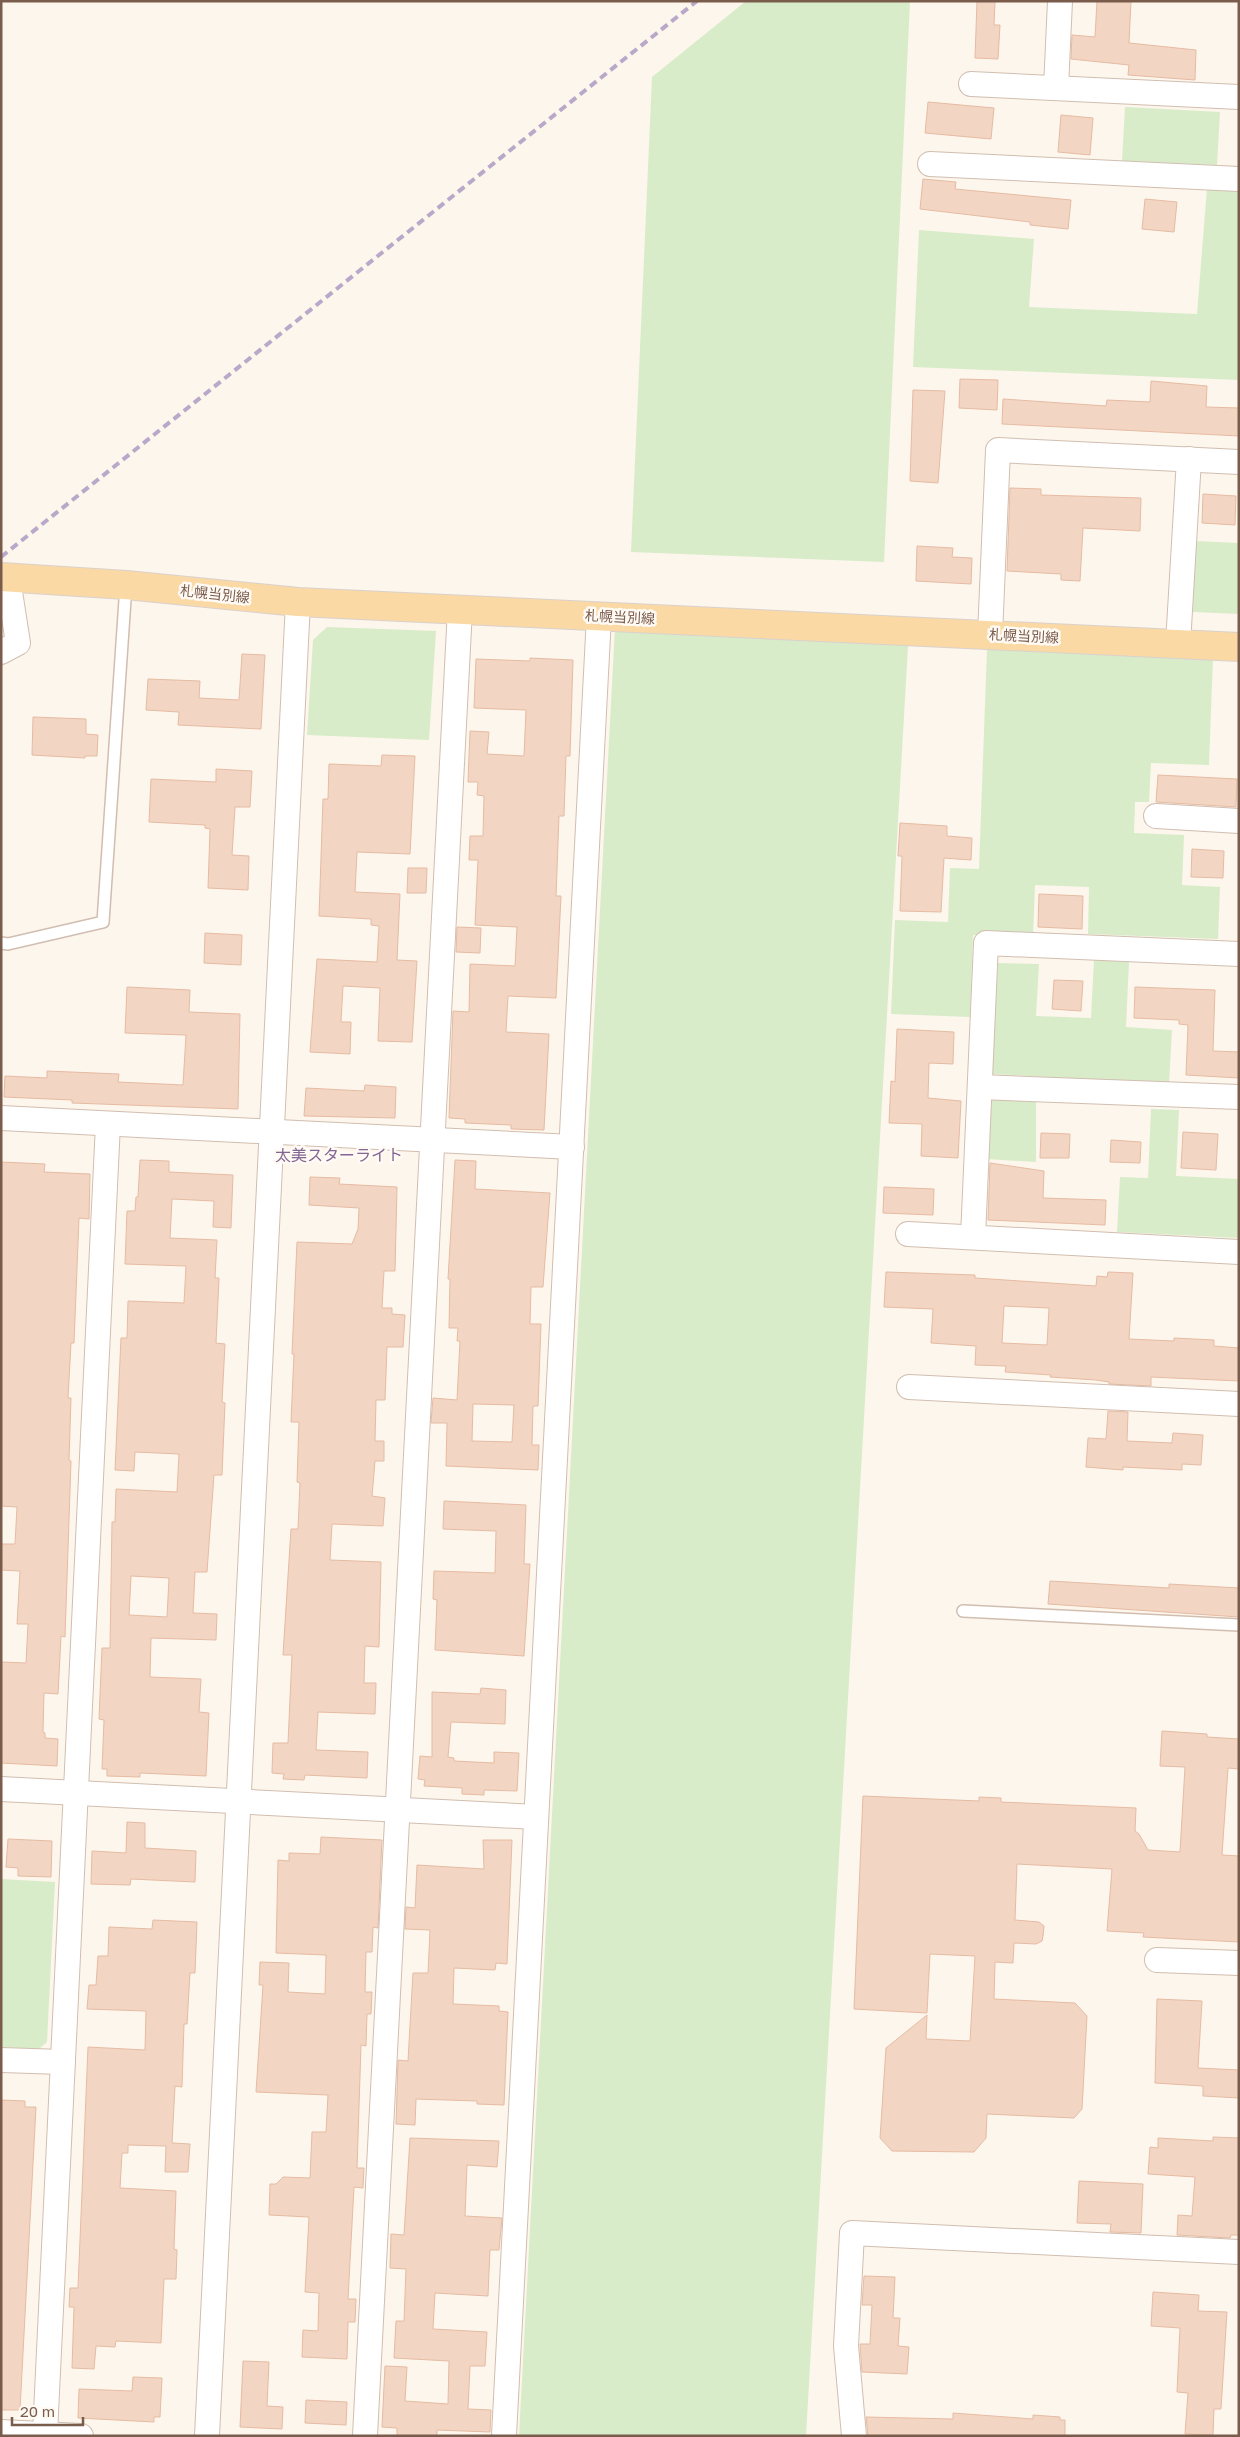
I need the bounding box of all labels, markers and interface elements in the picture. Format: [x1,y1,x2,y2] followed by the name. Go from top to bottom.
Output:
[179,581,251,606] street label: 札幌当別線
[585,606,655,627] street label: 札幌当別線
[989,625,1059,646] street label: 札幌当別線
[275,1145,403,1165] district label: 太美スターライト
[12,2394,84,2426] scale bar
[20,2402,55,2420] text: 20 m

